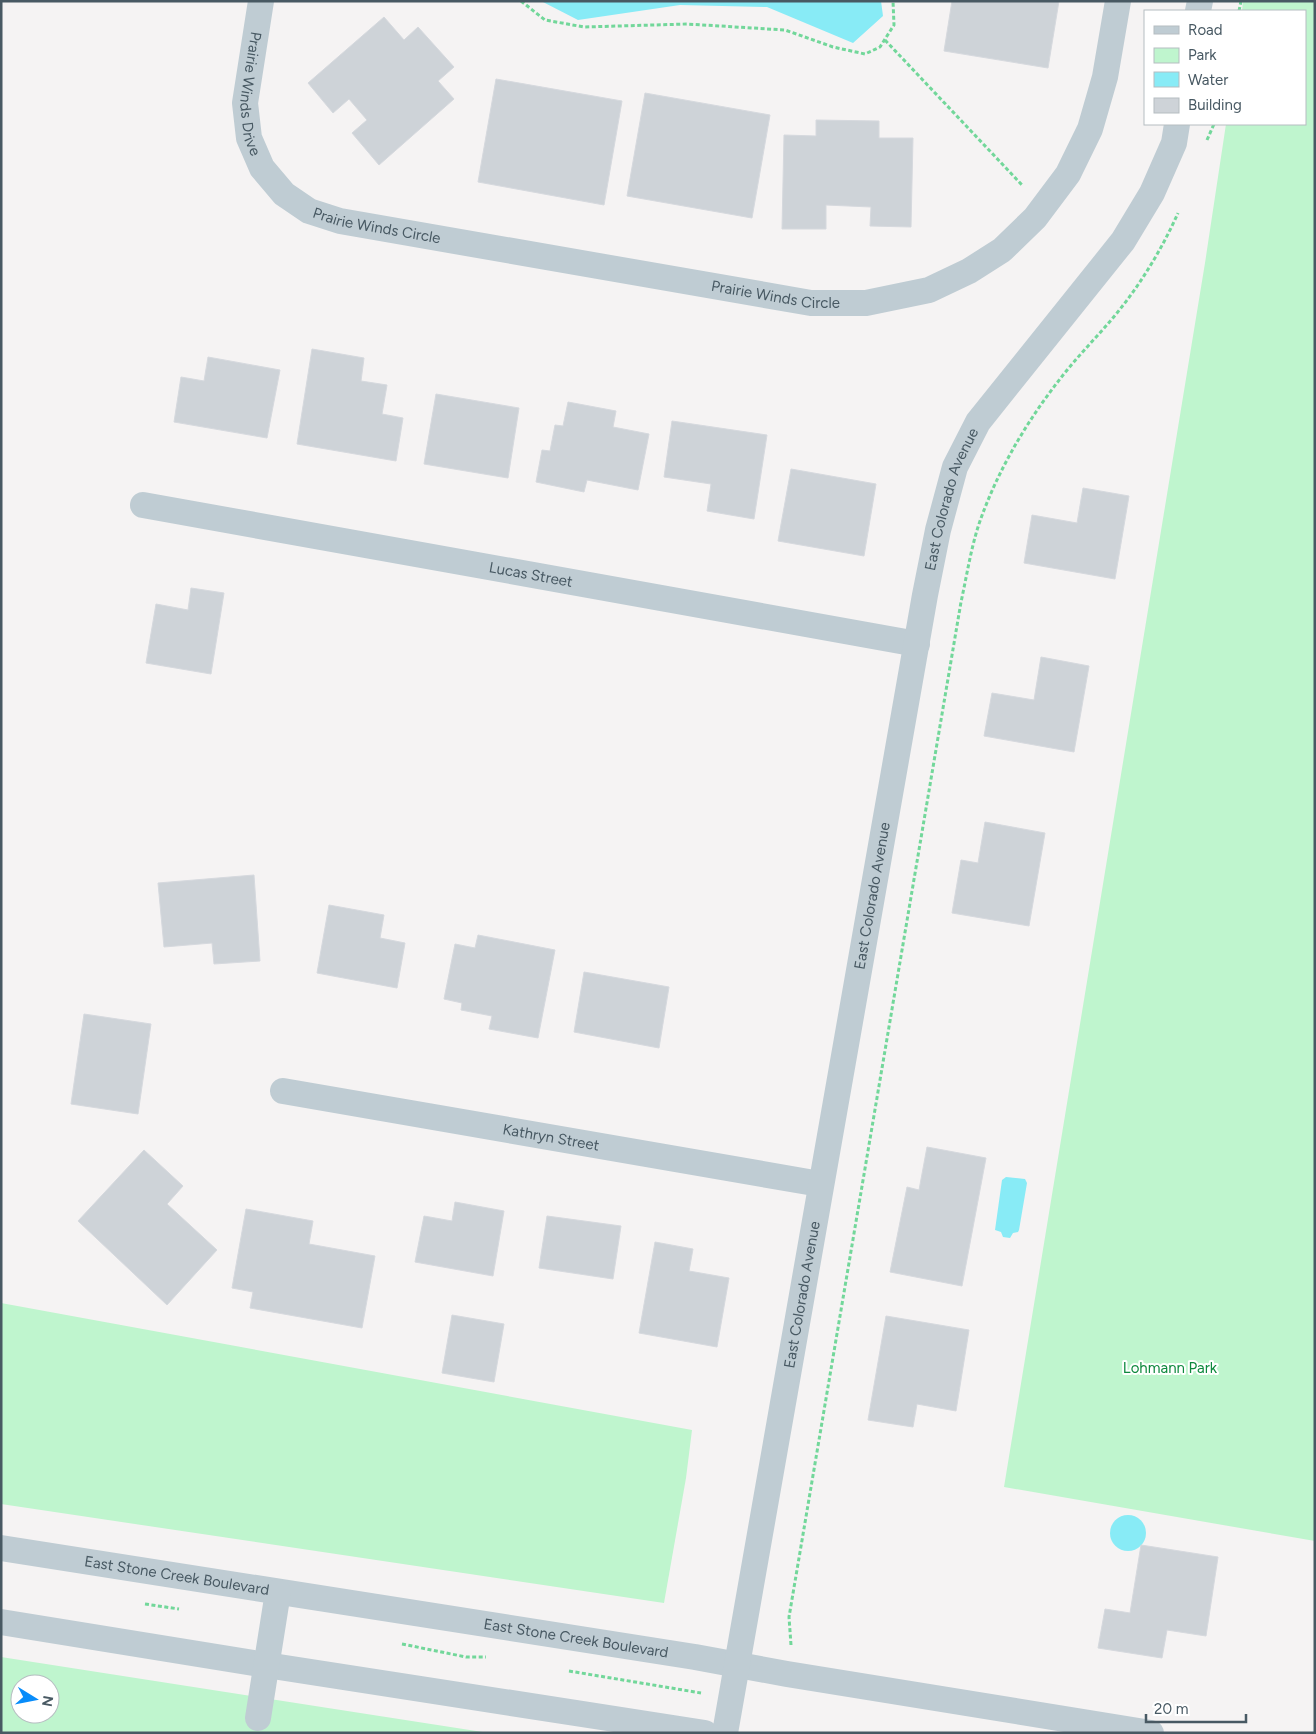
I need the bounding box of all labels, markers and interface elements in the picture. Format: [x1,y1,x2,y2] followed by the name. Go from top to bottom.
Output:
[1144,10,1306,125] legend
[1188,21,1223,39] text: Road
[236,30,265,159] street label: Prairie Winds Drive
[1188,46,1217,64] text: Park
[1188,71,1228,89] text: Water
[1188,96,1242,114] text: Building
[310,204,442,247] street label: Prairie Winds Circle
[710,277,840,312] street label: Prairie Winds Circle
[921,425,982,572] street label: East Colorado Avenue
[488,558,574,591] street label: Lucas Street
[850,821,894,971] street label: East Colorado Avenue
[501,1120,601,1155] street label: Kathryn Street
[780,1220,824,1370] street label: East Colorado Avenue
[1123,1359,1218,1377] park label: Lohmann Park
[83,1552,271,1599] street label: East Stone Creek Boulevard
[482,1615,670,1662] street label: East Stone Creek Boulevard
[10,1674,60,1724] north arrow
[1146,1692,1246,1724] scale bar
[38,1694,57,1708] text: N
[1154,1700,1188,1718] text: 20 m

